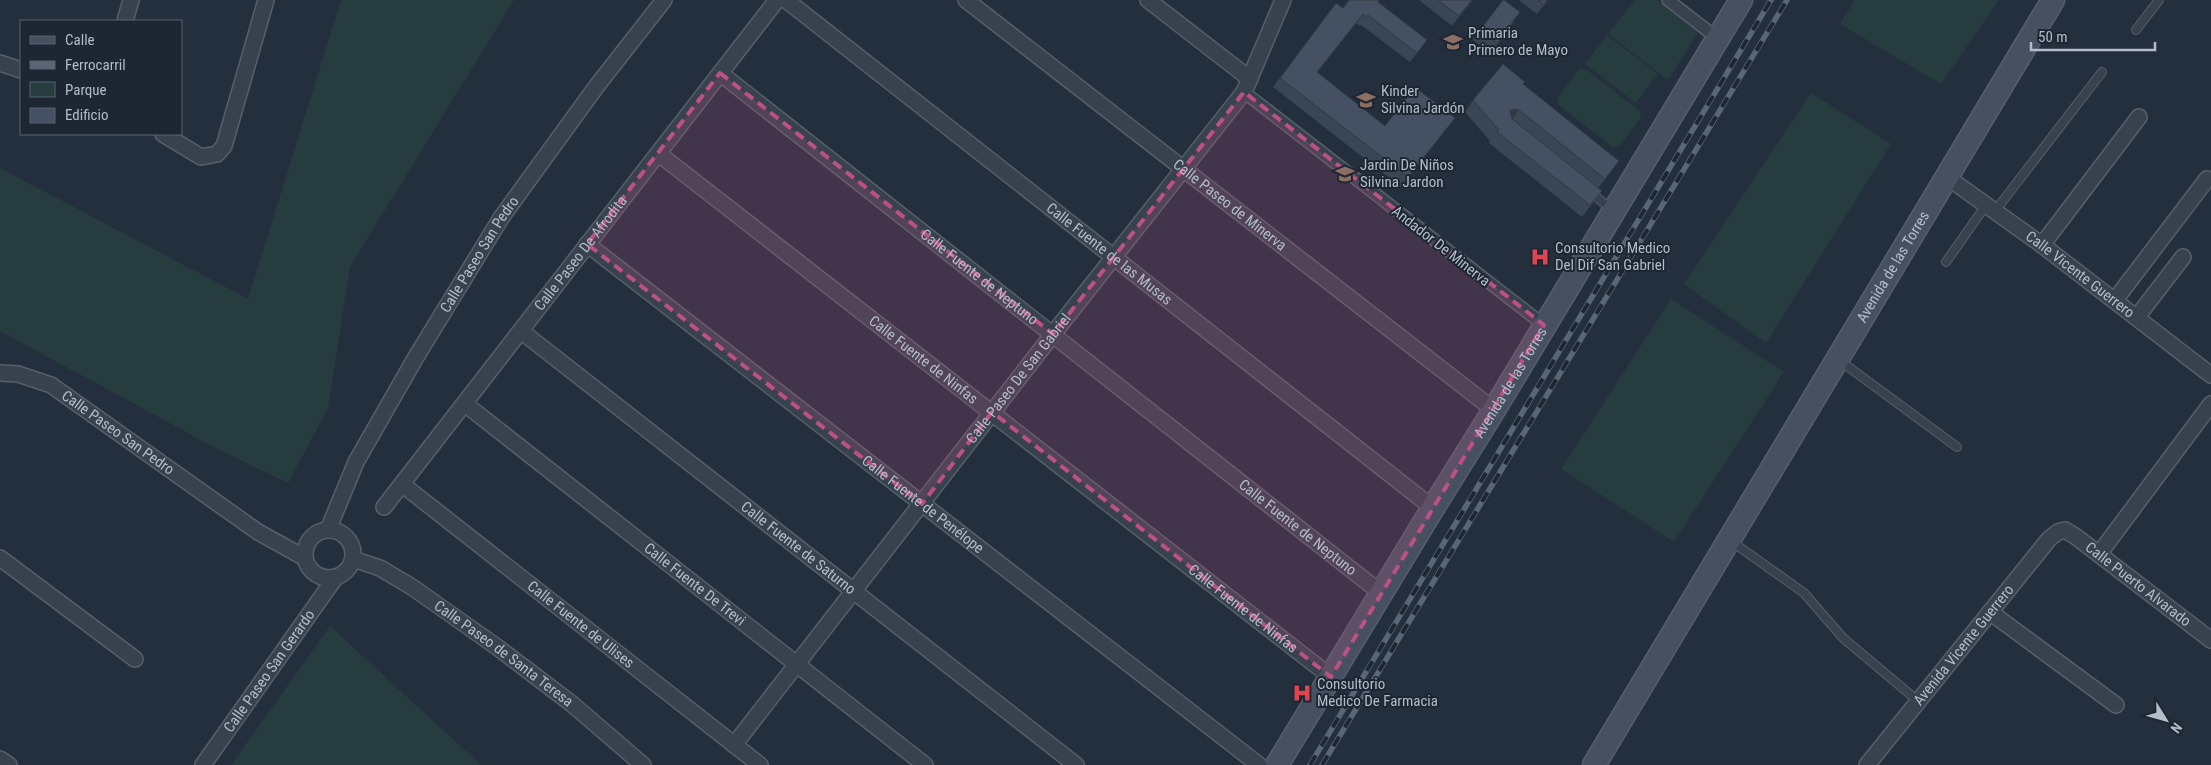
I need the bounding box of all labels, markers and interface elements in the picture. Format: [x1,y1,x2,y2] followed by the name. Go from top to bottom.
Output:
[20,20,182,135] legend
[2031,20,2155,52] scale bar
[1468,24,1568,59] place label: Primaria Primero de Mayo
[2038,28,2068,46] text: 50 m
[65,31,95,49] text: Calle
[1442,31,1464,53] school or university icon: Primaria Primero de Mayo
[65,56,126,74] text: Ferrocarril
[65,81,107,99] text: Parque
[1381,82,1465,117] place label: Kinder Silvina Jardón
[1355,89,1377,111] school or university icon: Kinder Silvina Jardón
[65,106,108,124] text: Edificio
[1170,155,1290,254] street label: Calle Paseo de Minerva
[1360,156,1454,191] place label: Jardin De Niños Silvina Jardon
[1334,163,1356,185] school or university icon: Jardin De Niños Silvina Jardon
[531,192,631,314] street label: Calle Paseo De Afrodita
[436,193,523,316] street label: Calle Paseo San Pedro
[1043,199,1176,309] street label: Calle Fuente de las Musas
[1388,202,1494,290] street label: Andador De Minerva
[1853,208,1933,326] street label: Avenida de las Torres
[917,225,1042,329] street label: Calle Fuente de Neptuno
[2022,227,2138,322] street label: Calle Vicente Guerrero
[1555,239,1670,274] place label: Consultorio Medico Del Dif San Gabriel
[1529,246,1551,268] hospital icon: Consultorio Medico Del Dif San Gabriel
[962,310,1075,447] street label: Calle Paseo De San Gabriel
[865,312,982,408] street label: Calle Fuente de Ninfas
[1470,324,1551,441] street label: Avenida de las Torres
[58,387,178,479] street label: Calle Paseo San Pedro
[858,451,987,557] street label: Calle Fuente de Penélope
[1235,476,1360,579] street label: Calle Fuente de Neptuno
[737,497,859,598] street label: Calle Fuente de Saturno
[2082,538,2194,630] street label: Calle Puerto Alvarado
[640,539,749,630] street label: Calle Fuente De Trevi
[1185,560,1301,657] street label: Calle Fuente de Ninfas
[524,577,638,672] street label: Calle Fuente de Ulises
[1910,581,2018,709] street label: Avenida Vicente Guerrero
[431,597,577,711] street label: Calle Paseo de Santa Teresa
[220,606,319,736] street label: Calle Paseo San Gerardo
[1317,675,1438,710] place label: Consultorio Medico De Farmacia
[1291,682,1313,704] hospital icon: Consultorio Medico De Farmacia
[2141,695,2191,745] north arrow
[2167,720,2185,736] text: N

